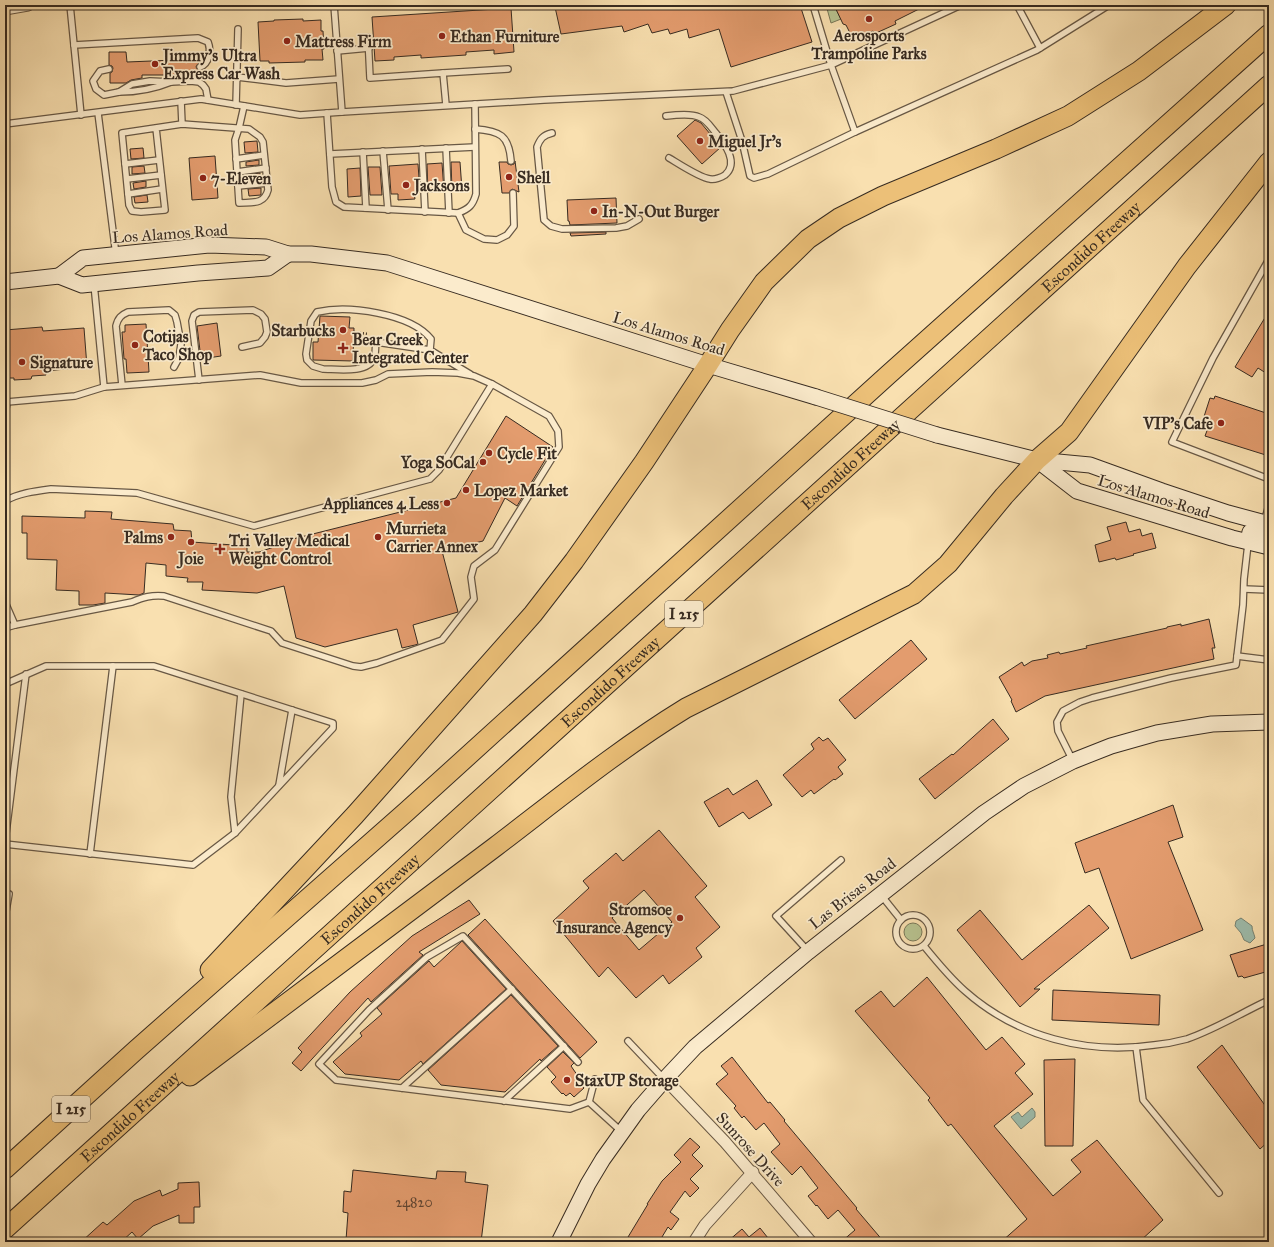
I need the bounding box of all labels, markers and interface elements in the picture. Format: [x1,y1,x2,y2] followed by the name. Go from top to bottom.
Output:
[864,14,874,24] marker: Aerosports Trampoline Parks
[810,26,927,64] place label: Aerosports Trampoline Parks
[450,27,560,46] place label: Ethan Furniture
[437,31,447,41] marker: Ethan Furniture
[295,32,392,51] place label: Mattress Firm
[282,36,292,46] marker: Mattress Firm
[161,46,280,84] place label: Jimmy's Ultra Express Car Wash
[150,59,160,69] marker: Jimmy's Ultra Express Car Wash
[708,132,782,152] place label: Miguel Jr's
[695,136,705,146] marker: Miguel Jr's
[517,168,551,187] place label: Shell
[211,169,272,188] place label: 7-Eleven
[504,172,514,182] marker: Shell
[198,173,208,183] marker: 7-Eleven
[412,176,470,196] place label: Jacksons
[401,180,411,190] marker: Jacksons
[1037,197,1145,297] street label: Escondido Freeway
[602,202,720,222] place label: In-N-Out Burger
[589,206,599,216] marker: In-N-Out Burger
[111,220,229,247] street label: Los Alamos Road
[611,307,727,360] street label: Los Alamos Road
[271,321,335,340] place label: Starbucks
[338,325,348,335] marker: Starbucks
[142,327,212,365] place label: Cotijas Taco Shop
[352,330,469,368] place label: Bear Creek Integrated Center
[130,340,140,350] marker: Cotijas Taco Shop
[337,342,349,354] marker: Bear Creek Integrated Center
[30,353,94,373] place label: Signature
[17,357,27,367] marker: Signature
[797,414,904,514] street label: Escondido Freeway
[1142,414,1213,433] place label: VIP's Cafe
[1216,418,1226,428] marker: VIP's Cafe
[497,444,557,464] place label: Cycle Fit
[484,448,494,458] marker: Cycle Fit
[400,453,476,473] place label: Yoga SoCal
[478,457,488,467] marker: Yoga SoCal
[1096,470,1212,523] street label: Los Alamos Road
[474,481,569,501] place label: Lopez Market
[461,485,471,495] marker: Lopez Market
[322,494,439,514] place label: Appliances 4 Less
[442,498,452,508] marker: Appliances 4 Less
[386,519,479,556] place label: Murrieta Carrier Annex
[124,528,163,547] place label: Palms
[228,531,350,569] place label: Tri Valley Medical Weight Control
[166,532,176,542] marker: Palms
[373,532,383,542] marker: Murrieta Carrier Annex
[186,537,196,547] marker: Joie
[214,543,226,555] marker: Tri Valley Medical Weight Control
[176,549,204,569] place label: Joie
[665,601,703,627] road number: I 215
[557,632,664,731] street label: Escondido Freeway
[317,849,424,949] street label: Escondido Freeway
[805,854,899,933] street label: Las Brisas Road
[556,900,674,938] place label: Stromsoe Insurance Agency
[675,913,685,923] marker: Stromsoe Insurance Agency
[77,1067,184,1166] street label: Escondido Freeway
[575,1071,679,1091] place label: StaxUP Storage
[562,1075,572,1085] marker: StaxUP Storage
[52,1096,90,1122] road number: I 215
[712,1108,789,1191] street label: Sunrose Drive
[395,1194,433,1211] house number: 24820

